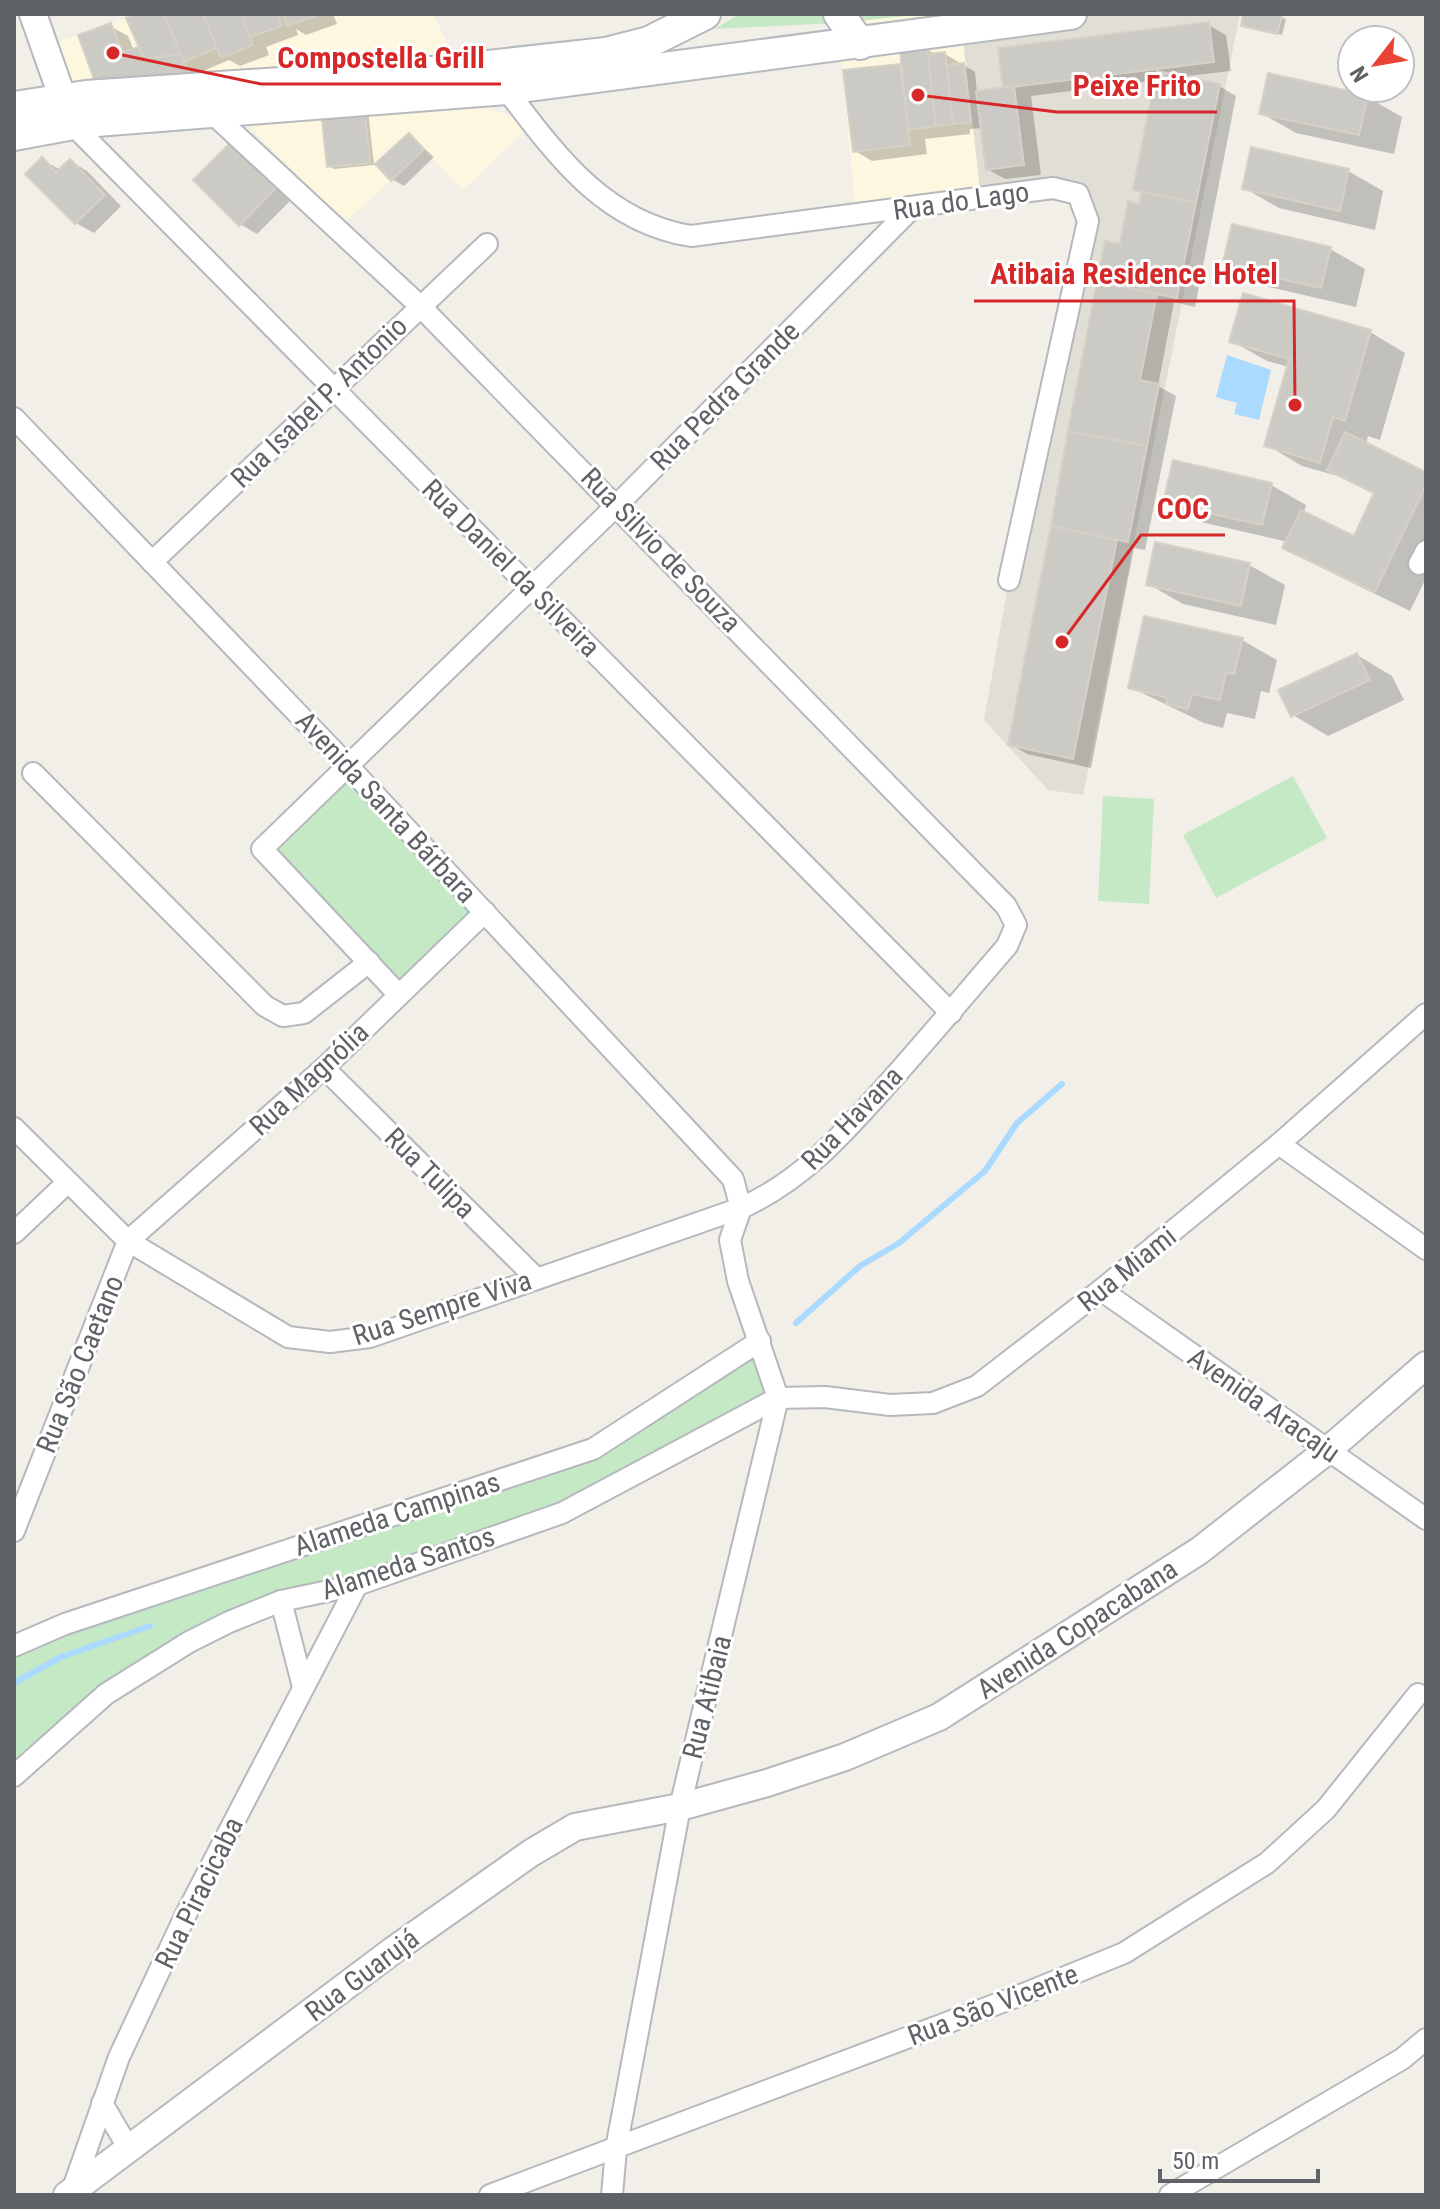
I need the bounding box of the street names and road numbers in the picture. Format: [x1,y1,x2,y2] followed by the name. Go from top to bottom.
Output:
[891,175,1031,227] street label: Rua do Lago
[224,310,414,494] street label: Rua Isabel P. Antonio
[644,315,806,477] street label: Rua Pedra Grande
[574,461,748,639] street label: Rua Silvio de Souza
[415,472,607,664] street label: Rua Daniel da Silveira
[289,704,483,910] street label: Avenida Santa Bárbara
[243,1016,375,1142] street label: Rua Magnólia
[795,1059,909,1177] street label: Rua Havana
[378,1121,482,1225] street label: Rua Tulipa
[1071,1219,1183,1319] street label: Rua Miami
[348,1264,536,1352] street label: Rua Sempre Viva
[29,1270,131,1458] street label: Rua São Caetano
[1182,1340,1346,1470] street label: Avenida Aracaju
[290,1465,504,1563] street label: Alameda Campinas
[317,1519,499,1607] street label: Alameda Santos
[971,1552,1183,1706] street label: Avenida Copacabana
[676,1632,738,1762] street label: Rua Atibaia
[148,1812,250,1974] street label: Rua Piracicaba
[299,1922,425,2028] street label: Rua Guarujá
[903,1957,1083,2053] street label: Rua São Vicente

